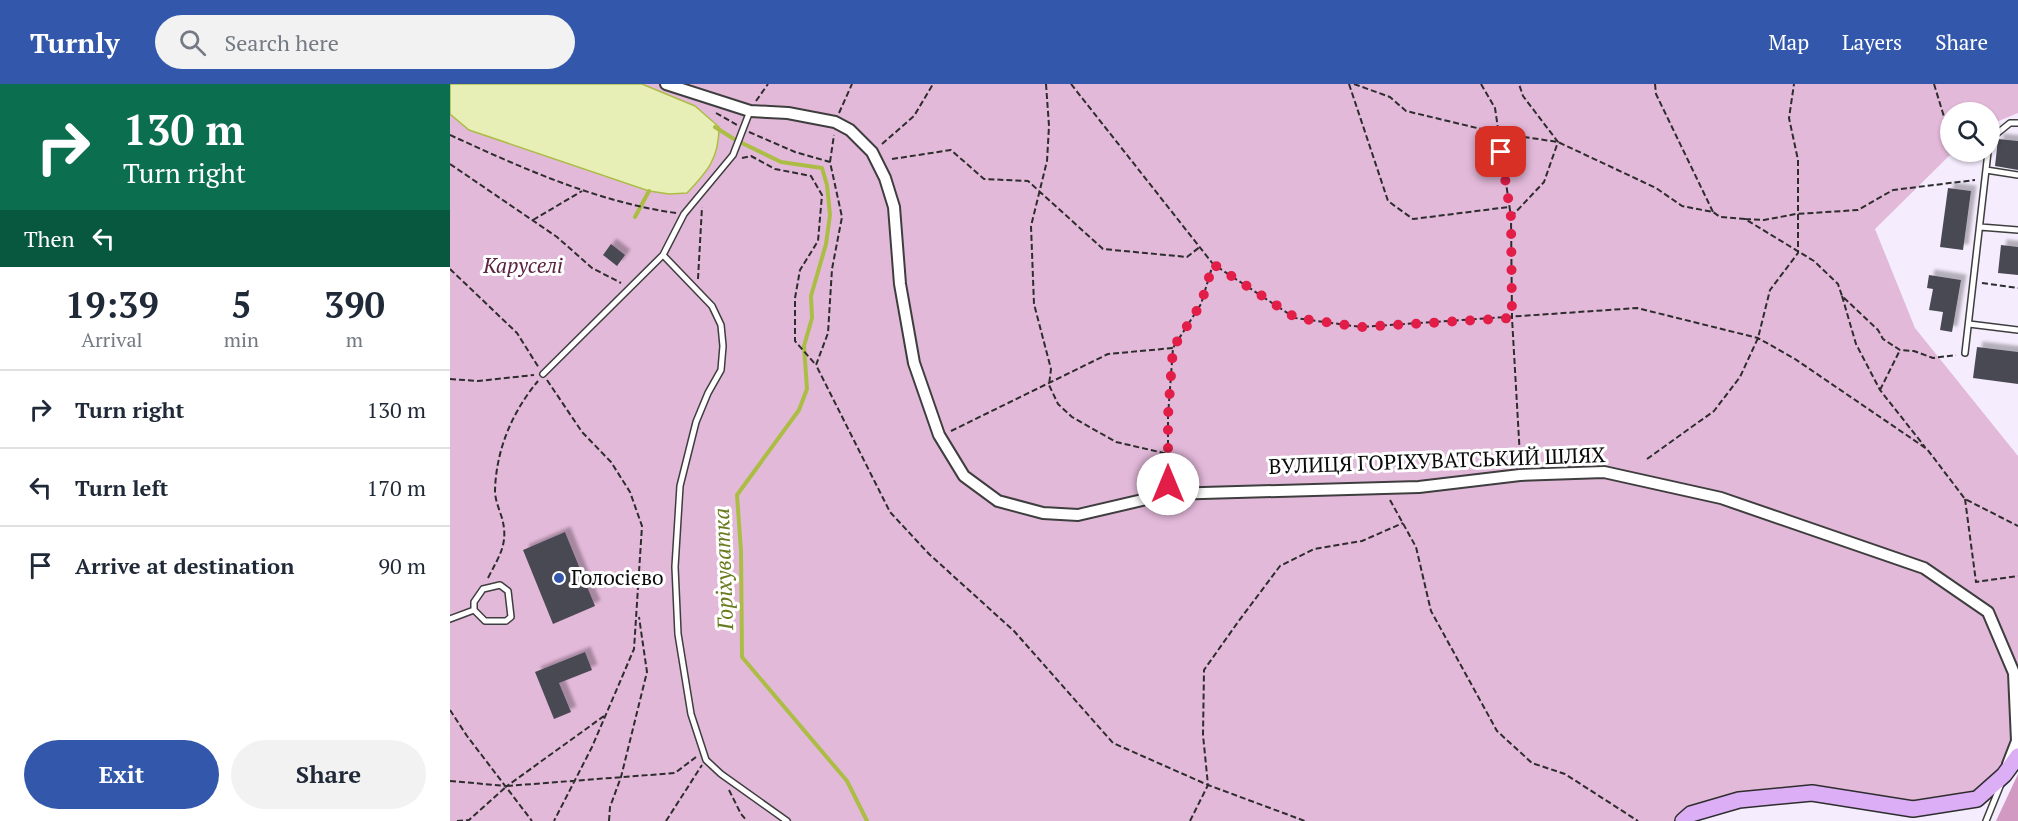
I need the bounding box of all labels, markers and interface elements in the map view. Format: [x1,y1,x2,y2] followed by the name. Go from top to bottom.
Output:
[155,15,575,69] search box
[30,24,119,61] text: Turnly
[176,26,209,59] icon: search
[224,28,339,57] text: Search here
[1768,28,1809,56] text: Map
[1842,28,1902,56] text: Layers
[1935,28,1988,56] text: Share
[123,101,244,157] text: 130 m
[1940,102,2000,162] map controls
[1940,102,2000,162] button: search
[24,108,102,186] icon: right
[1475,126,1526,177] pin
[1484,135,1517,168] icon: arrive
[123,155,246,191] text: Turn right
[87,222,120,255] icon: left
[24,224,75,253] text: Then
[482,251,563,279] park label: Каруселі
[65,281,159,328] text: 19:39
[231,281,252,328] text: 5
[324,281,385,328] text: 390
[81,326,143,353] text: Arrival
[224,326,259,353] text: min
[346,326,363,353] text: m
[24,393,57,426] icon: right
[75,395,184,424] text: Turn right
[366,395,426,424] text: 130 m
[1268,440,1606,480] street label: ВУЛИЦЯ ГОРІХУВАТСЬКИЙ ШЛЯХ
[1136,452,1200,516] position arrow
[24,471,57,504] icon: left
[75,473,168,502] text: Turn left
[366,473,426,502] text: 170 m
[706,507,739,632] water label: Горіхуватка
[24,549,57,582] icon: arrive
[75,551,294,580] text: Arrive at destination
[378,551,426,580] text: 90 m
[571,563,664,591] place label: Голосієво
[552,571,566,585] marker: Голосієво
[24,740,219,809] button: Exit
[231,740,426,809] button: Share

